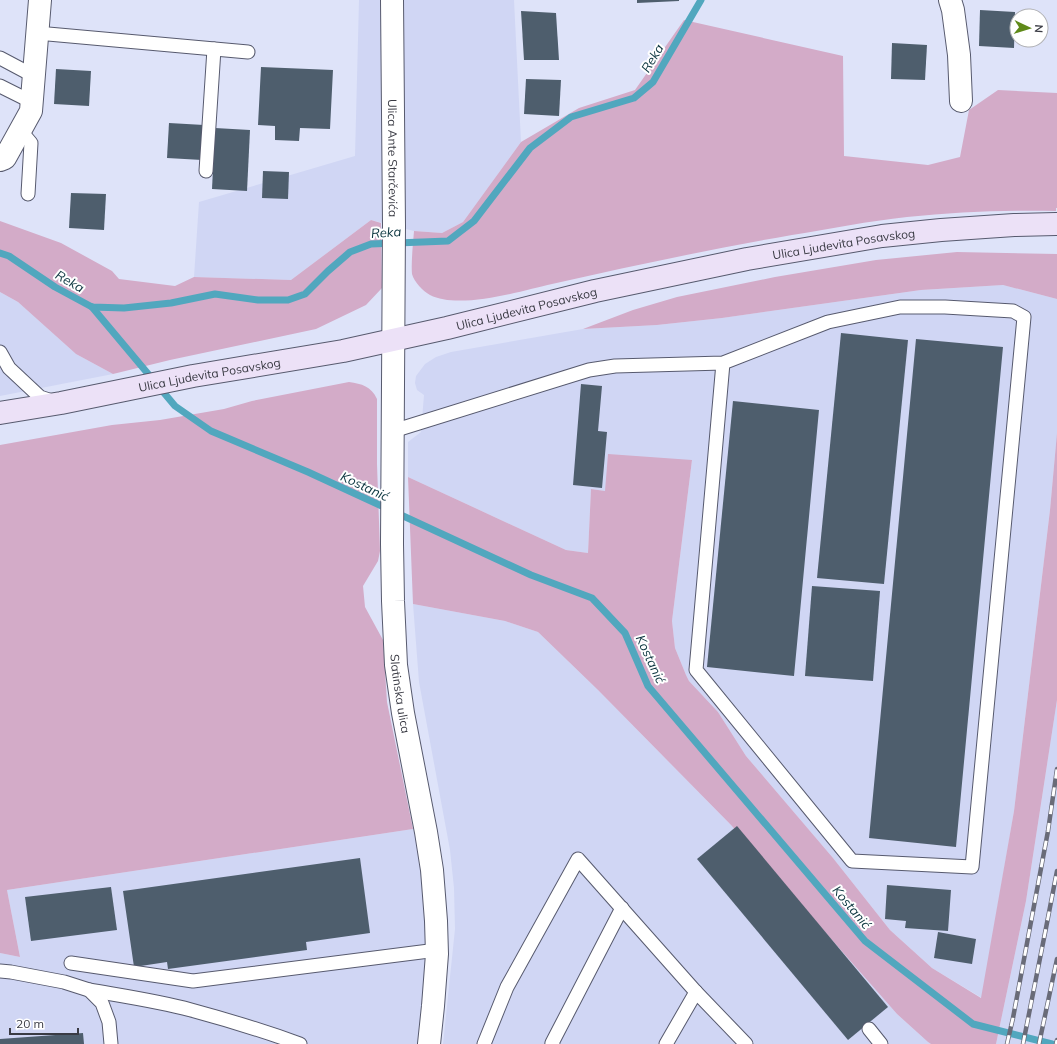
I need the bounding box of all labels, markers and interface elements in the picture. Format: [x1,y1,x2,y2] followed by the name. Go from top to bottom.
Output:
[1009,8,1049,48] north arrow
[1032,24,1046,33] text: N
[637,41,667,75] water label: Reka
[385,99,401,217] street label: Ulica Ante Starčevića
[370,223,402,241] water label: Reka
[771,225,916,262] street label: Ulica Ljudevita Posavskog
[53,266,87,296] water label: Reka
[455,283,598,333] street label: Ulica Ljudevita Posavskog
[137,354,282,395] street label: Ulica Ljudevita Posavskog
[338,468,392,504] water label: Kostanić
[633,632,669,686] water label: Kostanić
[388,654,414,734] street label: Slatinska ulica
[829,882,875,932] water label: Kostanić
[10,1010,78,1036] scale bar
[16,1016,44,1031] text: 20 m

